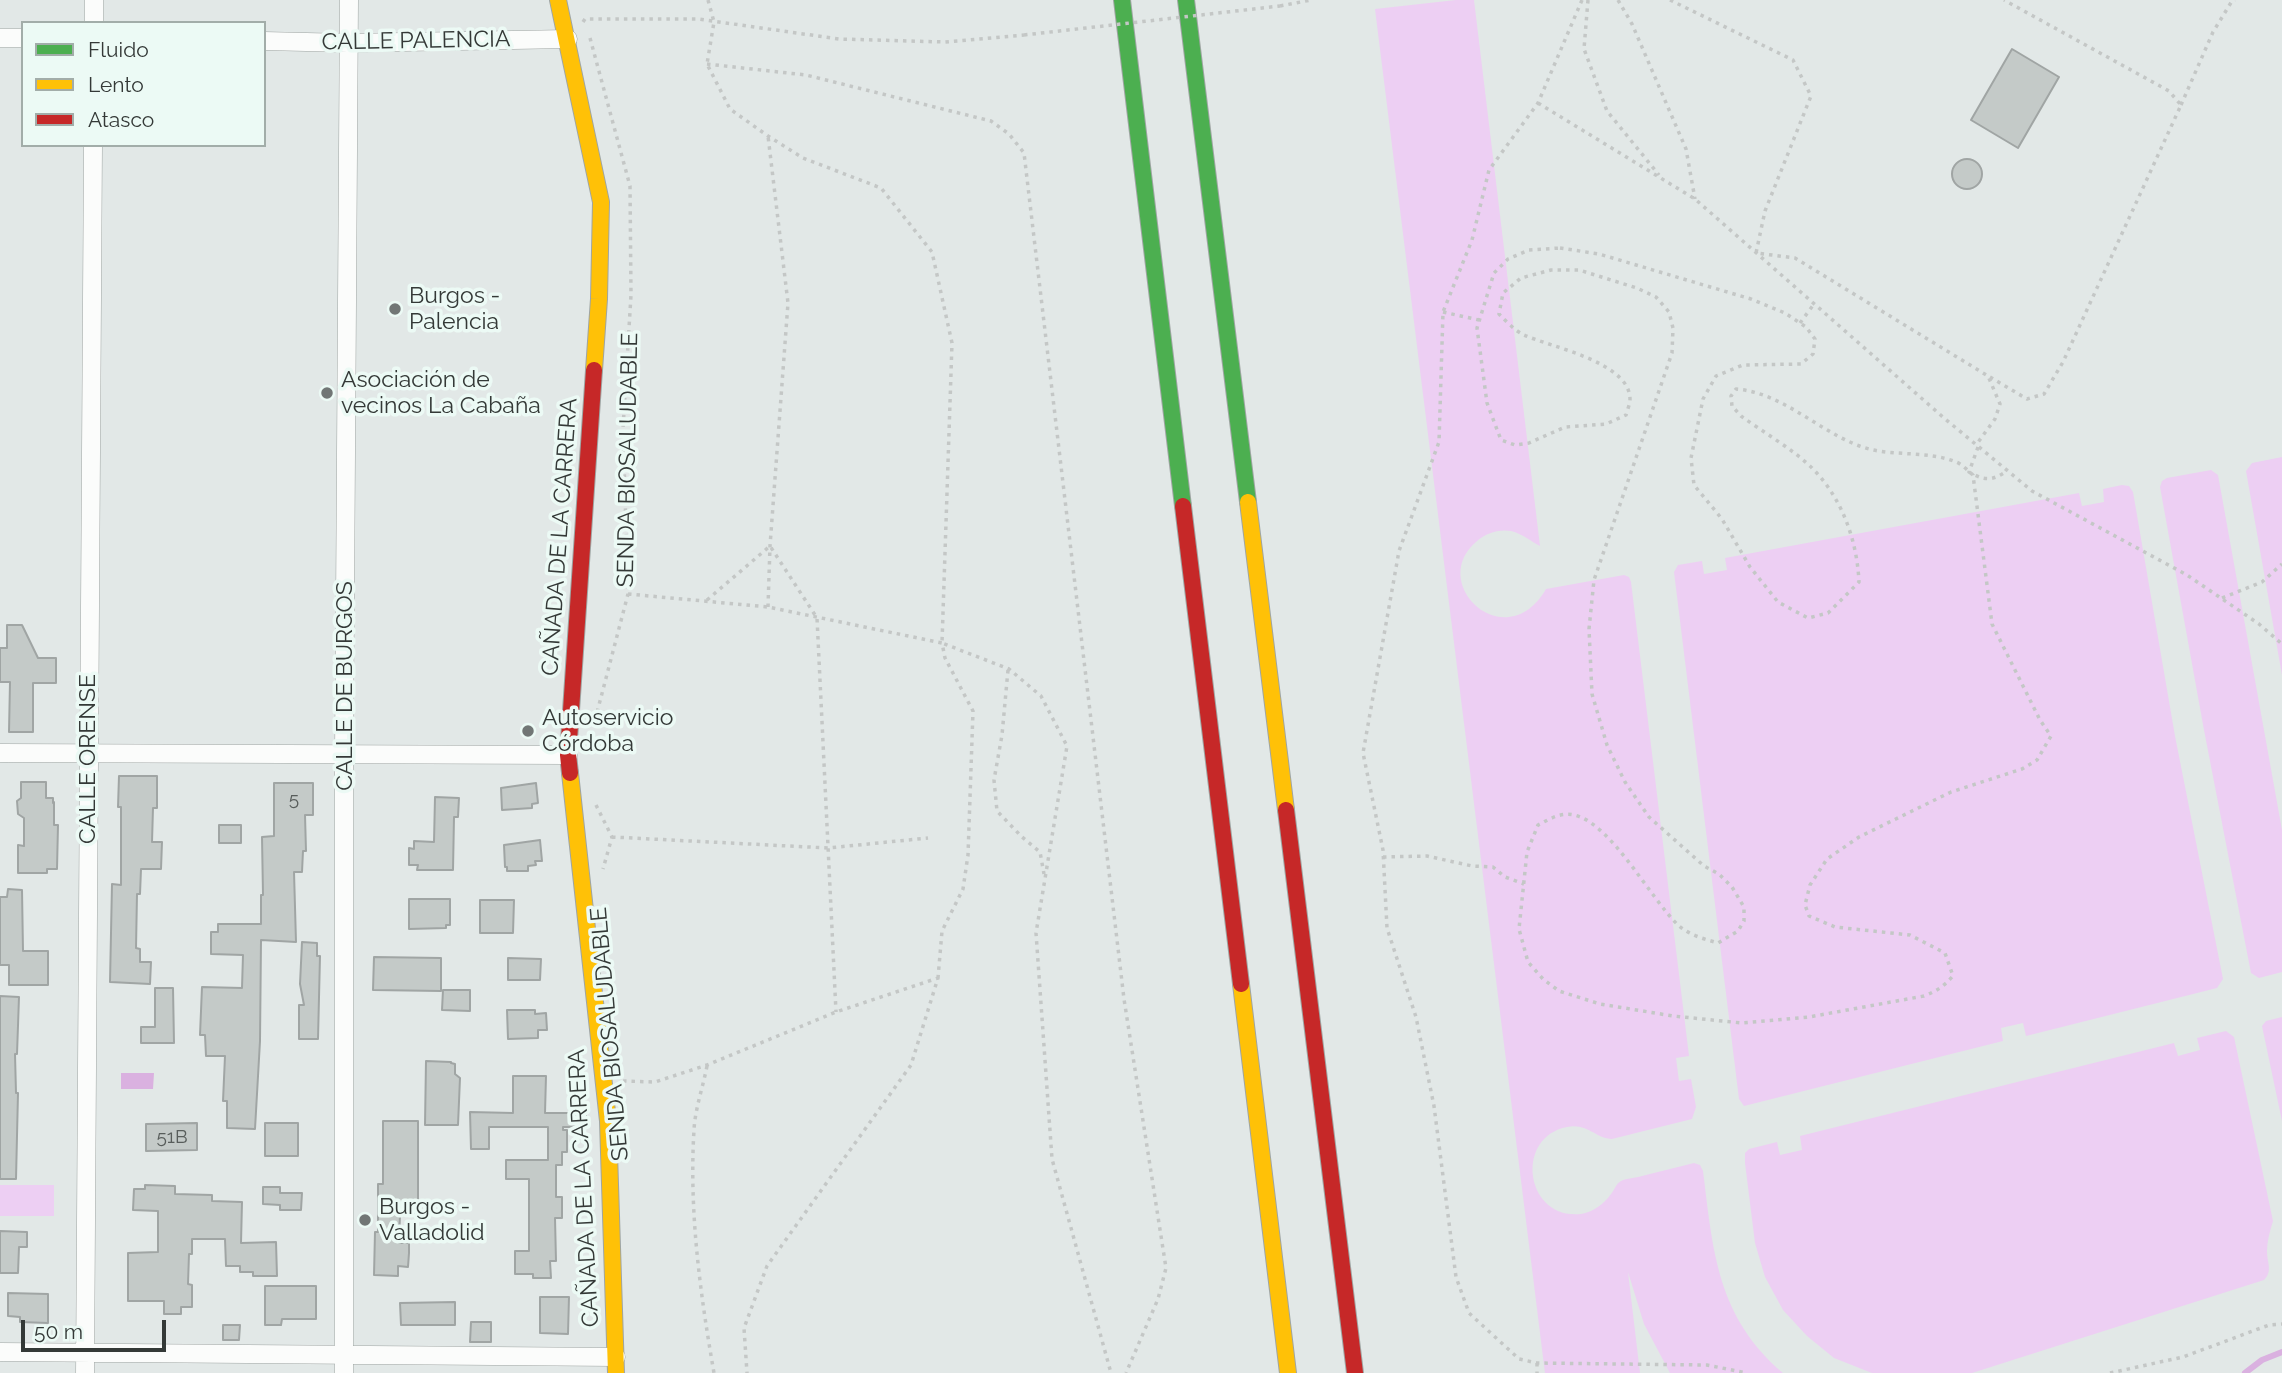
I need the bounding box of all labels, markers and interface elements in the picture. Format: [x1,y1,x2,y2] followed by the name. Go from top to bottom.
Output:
[21,21,266,147] legend
[321,26,511,56] street label: CALLE PALENCIA
[88,37,149,62] text: Fluido
[88,72,144,97] text: Lento
[88,107,154,132] text: Atasco
[409,282,500,336] place label: Burgos - Palencia
[387,301,403,317] marker: Burgos - Palencia
[612,332,644,588] street label: SENDA BIOSALUDABLE
[341,366,541,420] place label: Asociación de vecinos La Cabaña
[319,385,335,401] marker: Asociación de vecinos La Cabaña
[537,397,583,677] street label: CAÑADA DE LA CARRERA
[331,581,359,791] street label: CALLE DE BURGOS
[74,674,102,844] street label: CALLE ORENSE
[542,704,673,758] place label: Autoservicio Córdoba
[520,723,536,739] marker: Autoservicio Córdoba
[289,788,299,810] house number: 5
[585,906,635,1162] street label: SENDA BIOSALUDABLE
[563,1048,605,1328] street label: CAÑADA DE LA CARRERA
[156,1126,188,1148] house number: 51B
[379,1193,485,1247] place label: Burgos - Valladolid
[357,1212,373,1228] marker: Burgos - Valladolid
[24,1306,170,1350] scale bar
[34,1319,83,1344] text: 50 m

